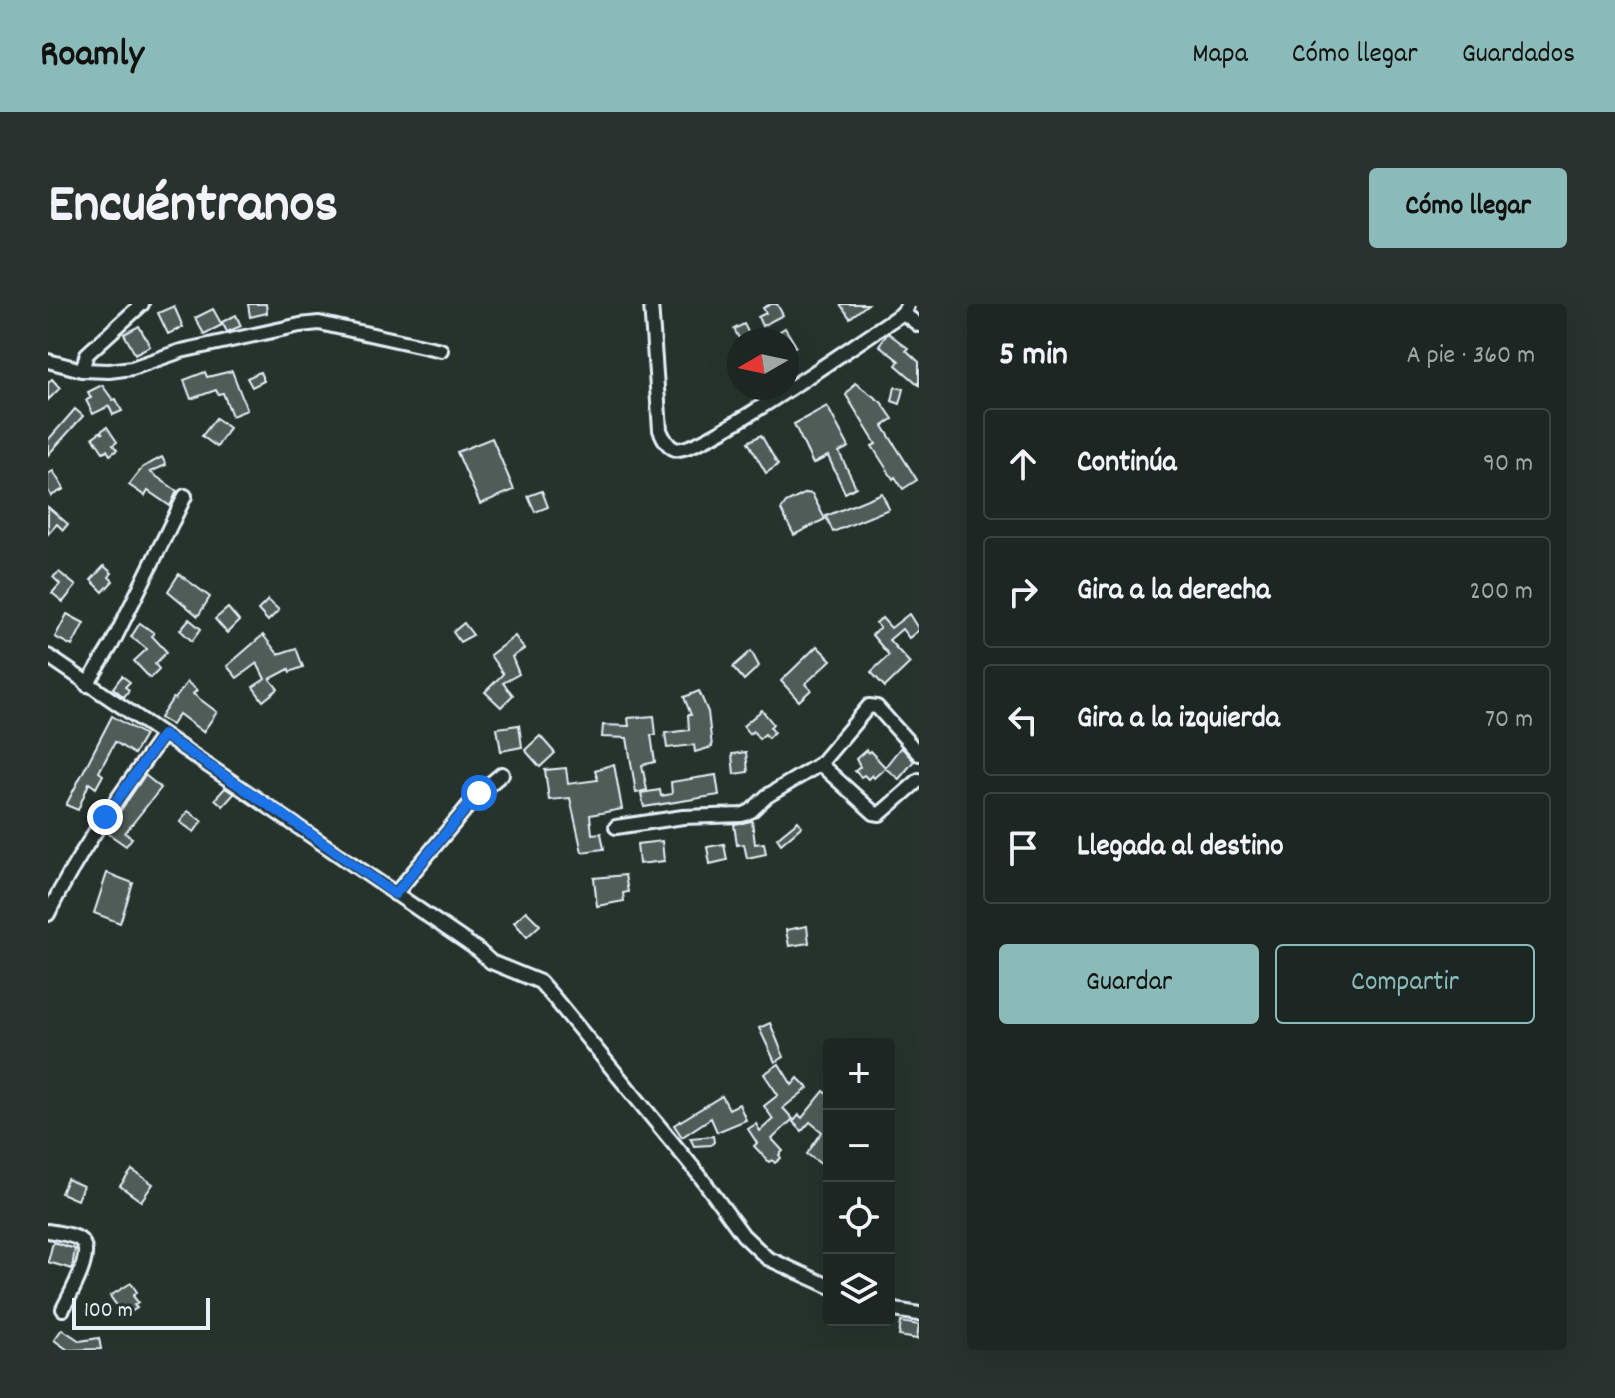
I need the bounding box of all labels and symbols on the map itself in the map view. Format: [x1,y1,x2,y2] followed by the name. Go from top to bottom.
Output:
[727,328,799,400] north arrow
[461,775,497,811] route start
[87,799,123,835] route end
[72,1294,210,1330] scale bar

